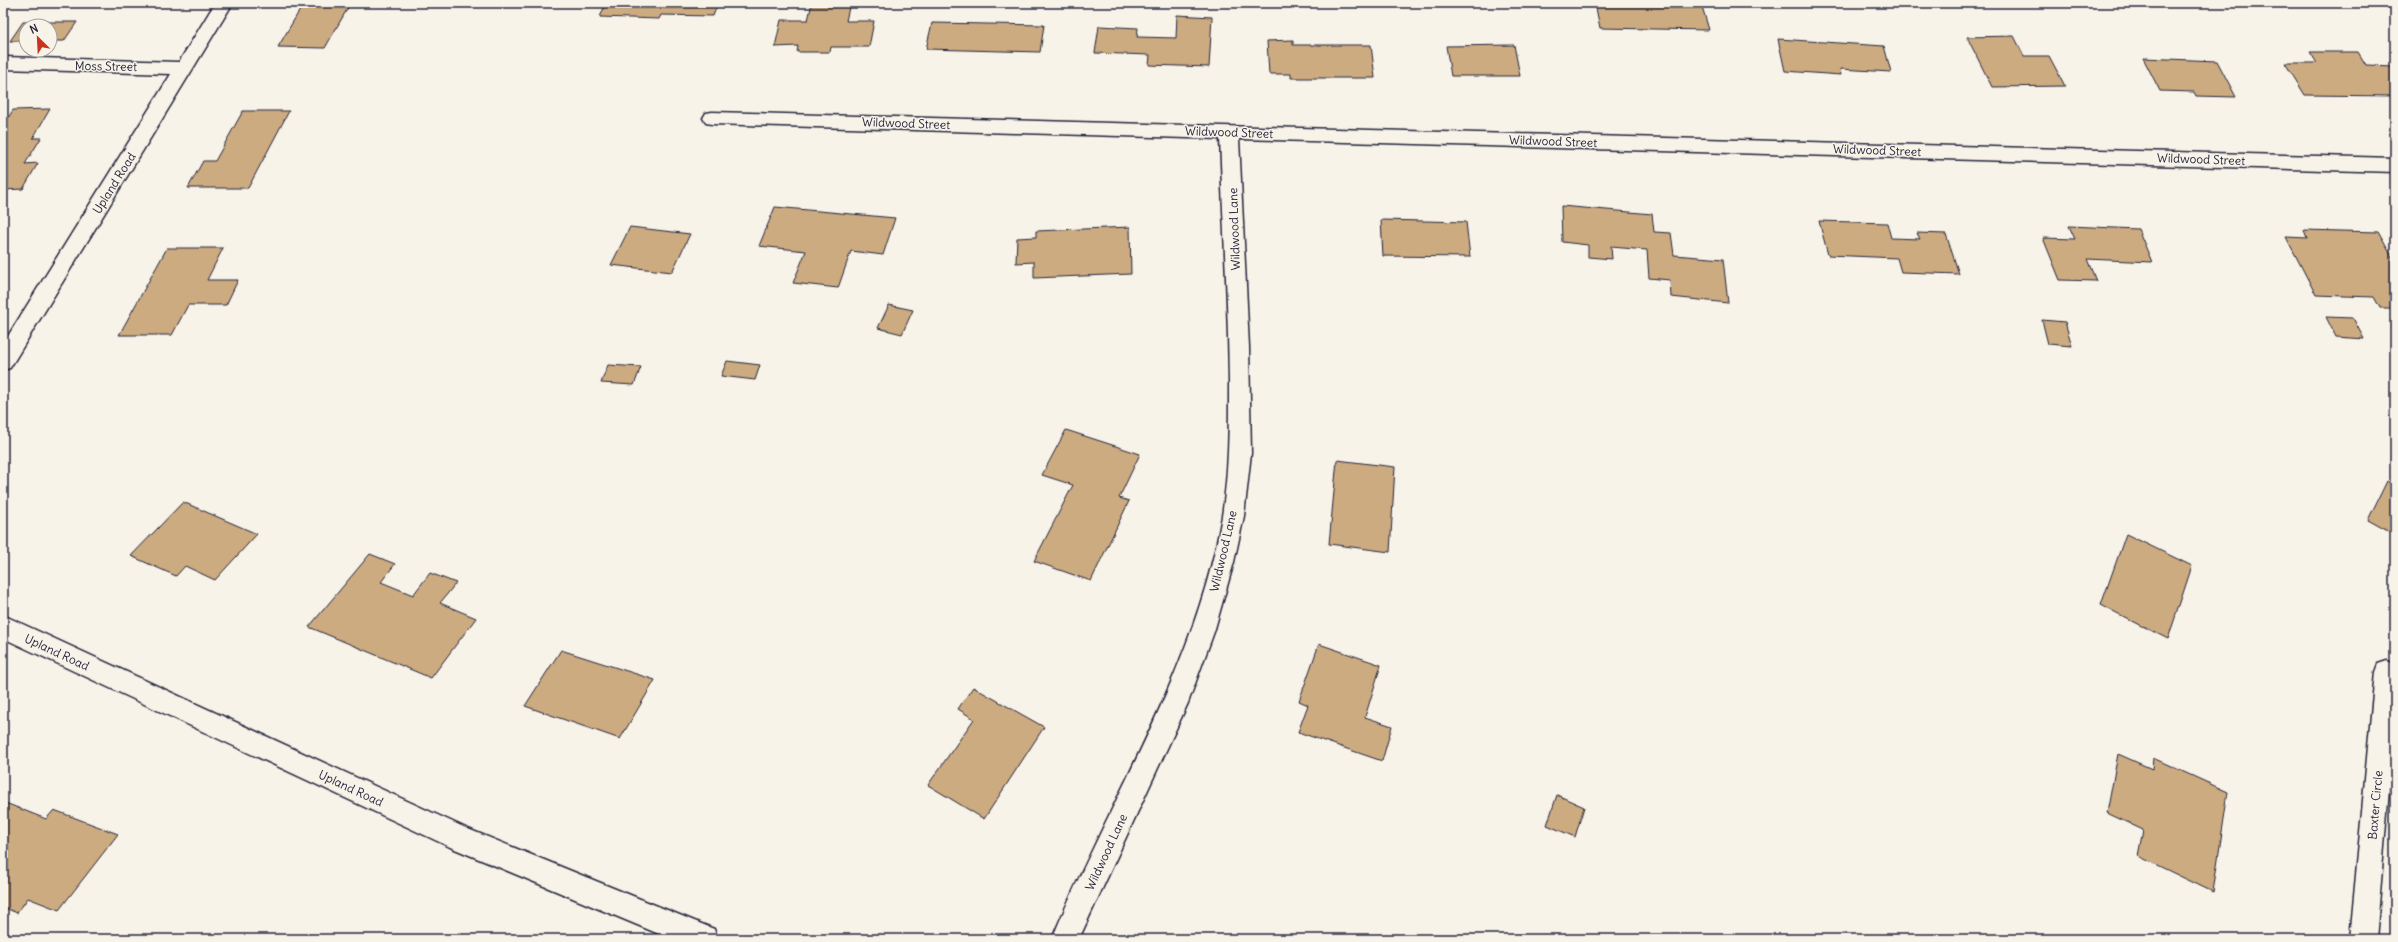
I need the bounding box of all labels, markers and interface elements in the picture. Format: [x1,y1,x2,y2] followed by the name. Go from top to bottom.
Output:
[18,18,58,58] north arrow
[28,21,40,37] text: N
[75,58,137,74] street label: Moss Street
[862,114,950,132] street label: Wildwood Street
[1185,123,1273,141] street label: Wildwood Street
[1509,132,1597,150] street label: Wildwood Street
[1833,141,1921,159] street label: Wildwood Street
[89,150,139,216] street label: Upland Road
[2157,150,2245,168] street label: Wildwood Street
[1225,187,1243,271] street label: Wildwood Lane
[1206,509,1240,593] street label: Wildwood Lane
[22,631,92,673] street label: Upland Road
[316,767,386,809] street label: Upland Road
[2365,770,2385,840] street label: Baxter Circle
[1082,811,1130,893] street label: Wildwood Lane

